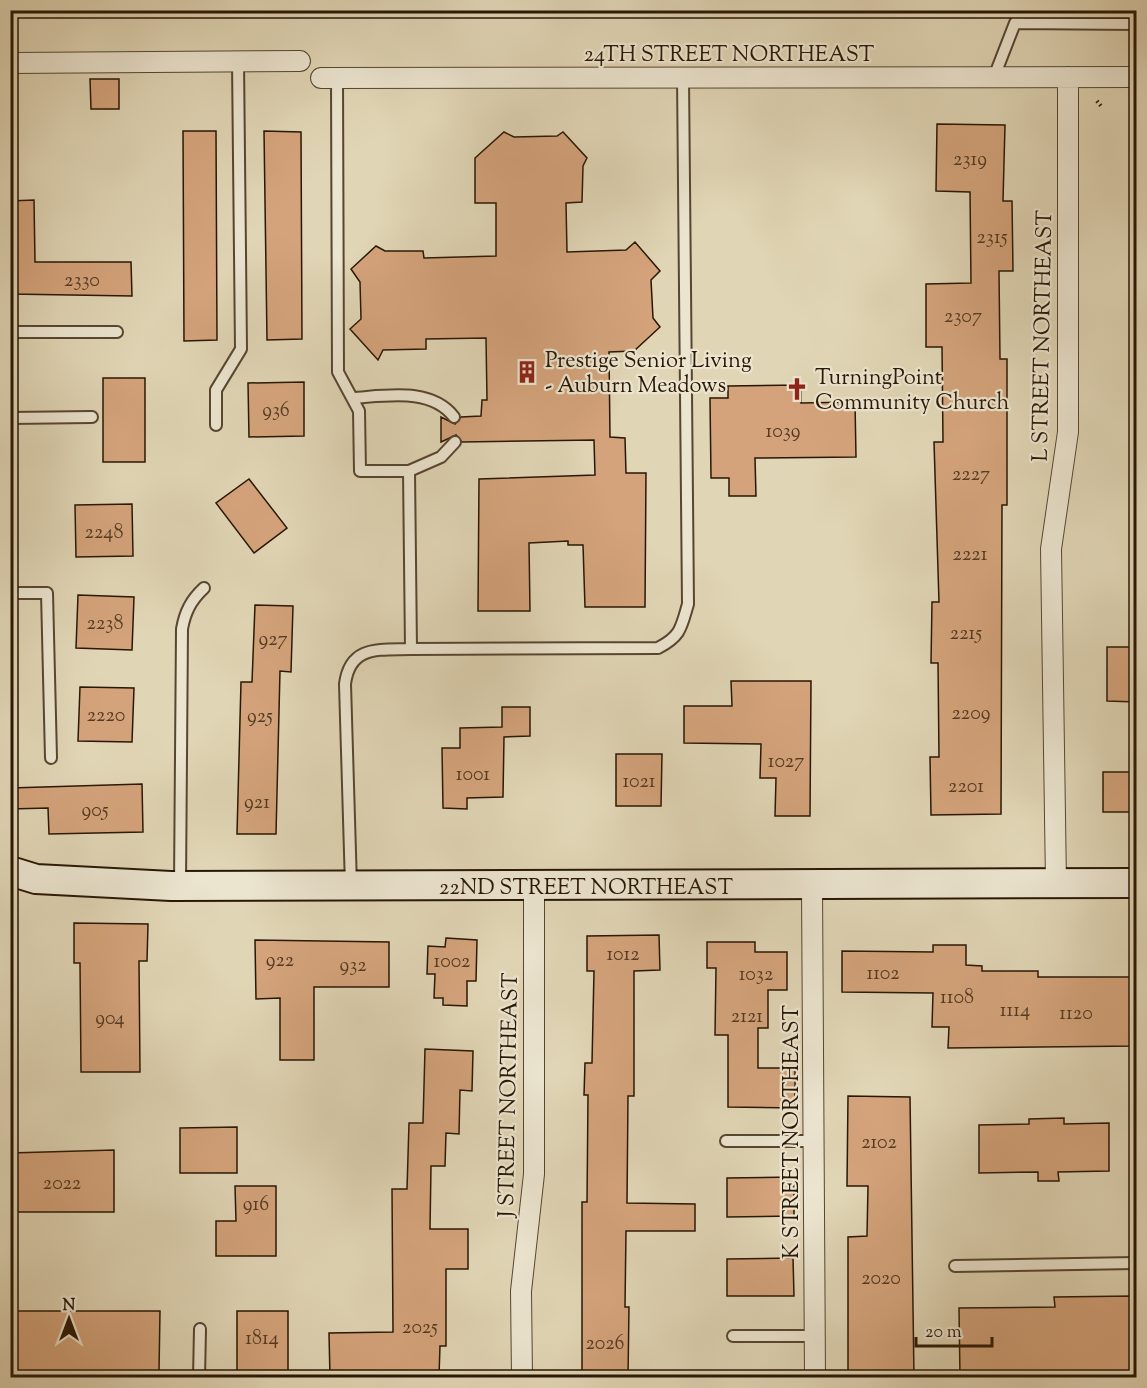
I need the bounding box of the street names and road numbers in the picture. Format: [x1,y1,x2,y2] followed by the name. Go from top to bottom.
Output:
[584,40,875,72] street label: 24TH STREET NORTHEAST
[1026,210,1062,462] street label: L STREET NORTHEAST
[439,873,733,905] street label: 22ND STREET NORTHEAST
[492,972,528,1219] street label: J STREET NORTHEAST
[777,1004,809,1259] street label: K STREET NORTHEAST

